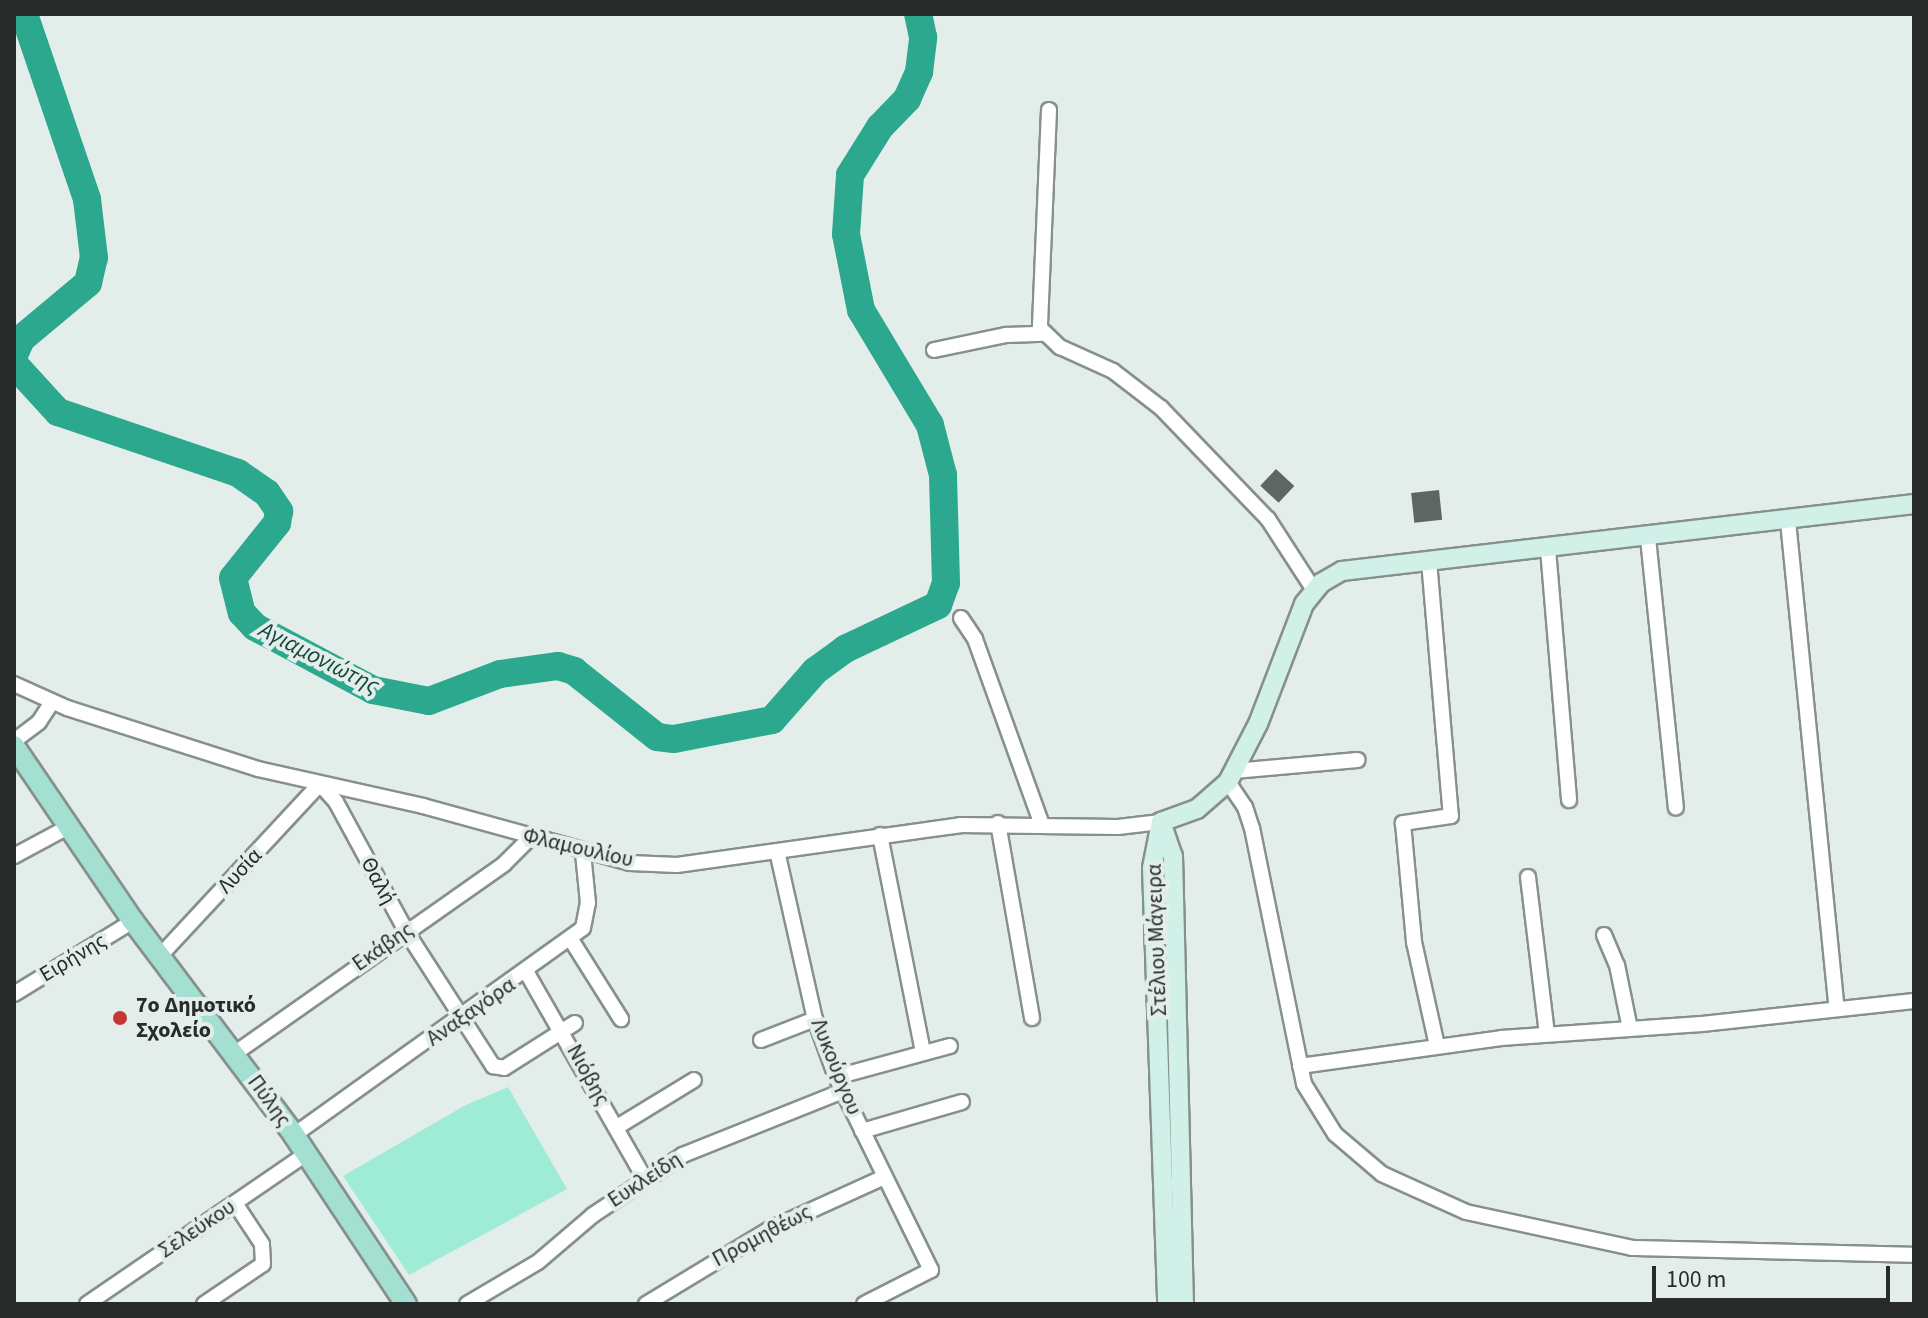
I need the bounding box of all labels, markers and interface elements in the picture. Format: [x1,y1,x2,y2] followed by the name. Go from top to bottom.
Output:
[254,615,384,701] water label: Αγιαμονιώτης
[520,823,636,873] street label: Φλαμουλίου
[212,843,268,899] street label: Λυσία
[355,853,401,909] street label: Θαλή
[1141,863,1173,1017] street label: Στέλιου Μάγειρα
[347,917,419,977] street label: Εκάβης
[35,928,111,988] street label: Ειρήνης
[421,972,521,1052] street label: Αναξαγόρα
[136,992,256,1044] place label: 7ο Δημοτικό Σχολείο
[111,1009,129,1027] marker: 7ο Δημοτικό Σχολείο
[805,1015,867,1119] street label: Λυκούργου
[561,1040,615,1110] street label: Νιόβης
[241,1070,297,1132] street label: Πύλης
[603,1146,687,1214] street label: Ευκλείδη
[154,1194,240,1264] street label: Σελεύκου
[708,1199,816,1273] street label: Προμηθέως
[1656,1250,1894,1300] scale bar
[1666,1262,1726,1297] text: 100 m

